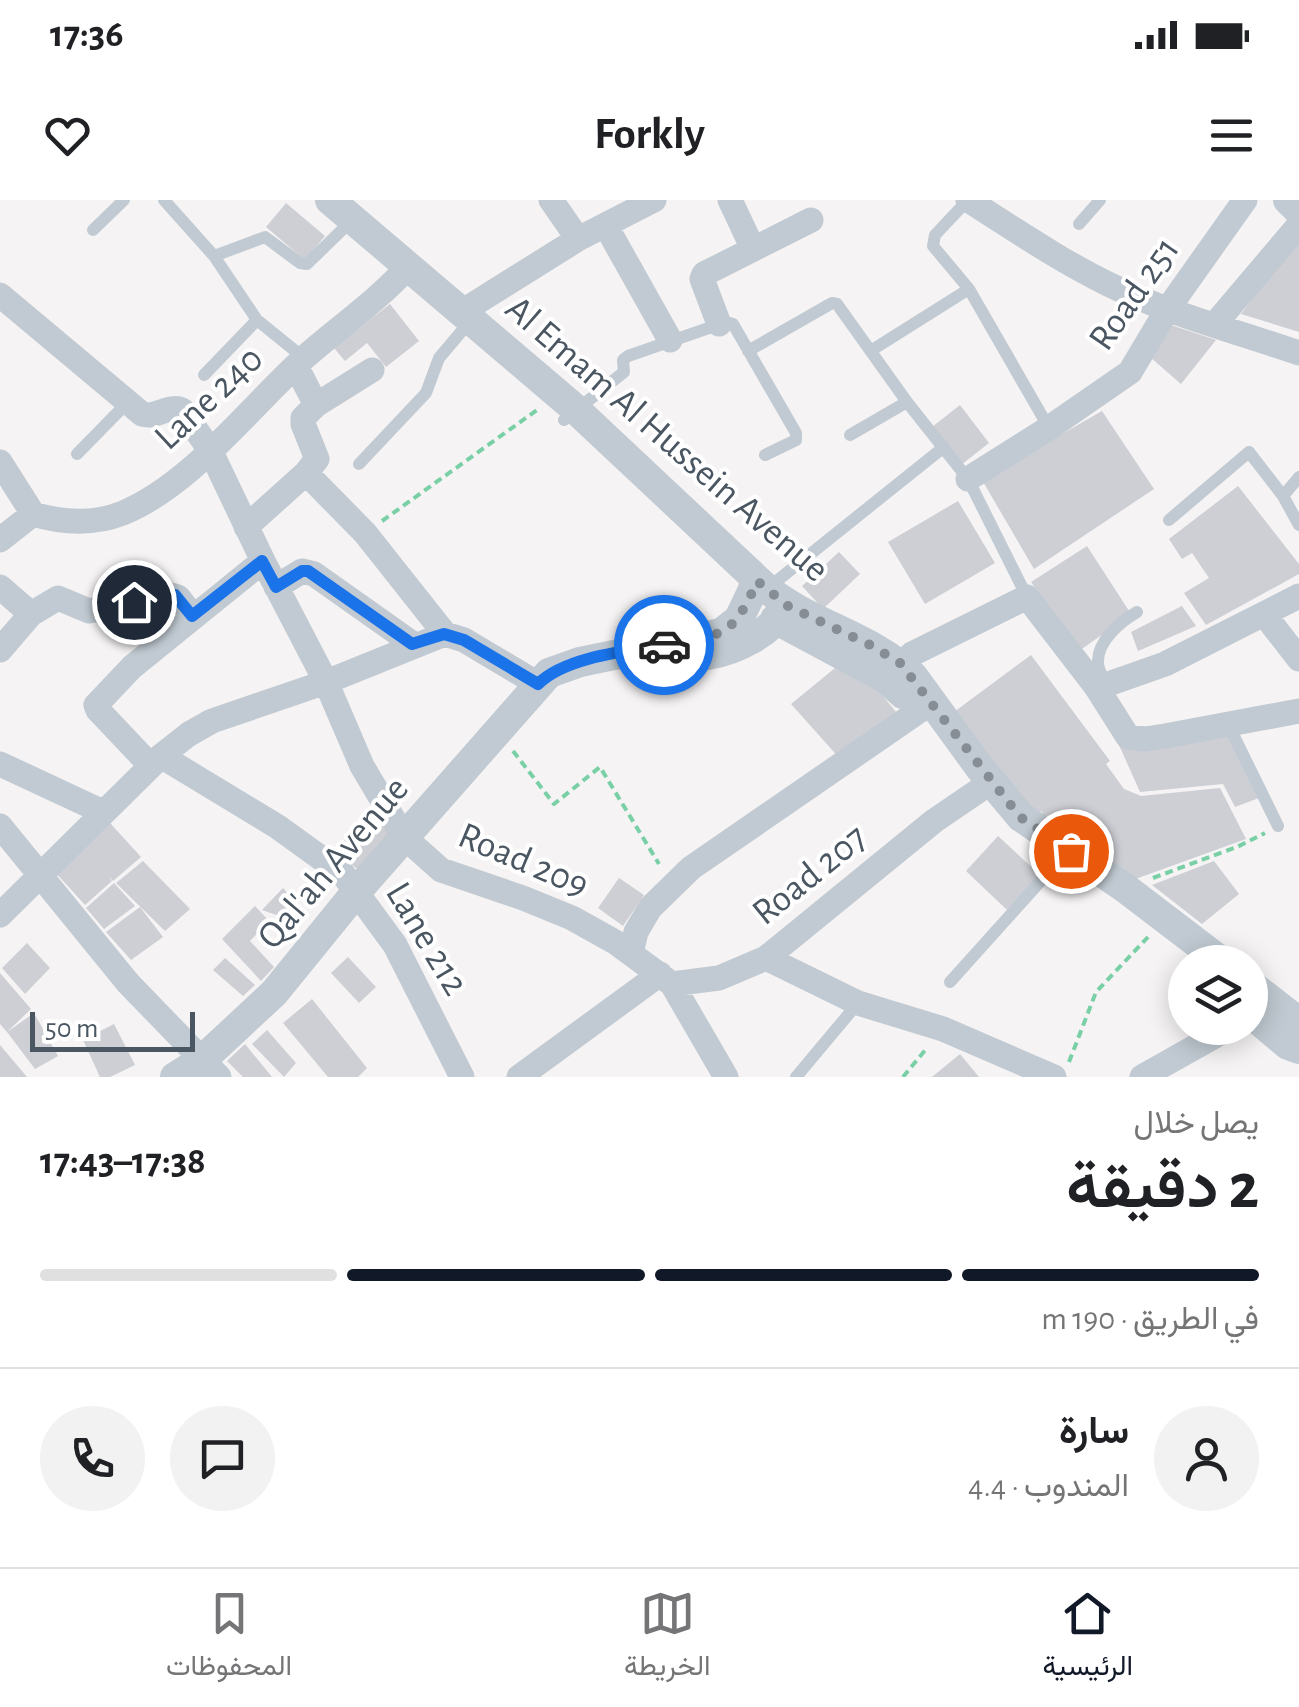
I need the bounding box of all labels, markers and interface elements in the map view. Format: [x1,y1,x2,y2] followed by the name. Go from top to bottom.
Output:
[50,16,124,54] text: 17:36
[40,108,95,163] icon: heart
[1204,108,1259,163] icon: menu
[594,112,705,157] text: Forkly
[1082,231,1187,358] street label: Road 251
[498,289,835,590] street label: Al Emam Al Hussein Avenue
[148,340,271,457] street label: Lane 240
[92,560,177,645] pin
[107,575,162,630] icon: home
[614,595,714,695] courier
[637,618,692,673] icon: car
[251,770,416,957] street label: Qal'ah Avenue
[1029,809,1114,894] pin
[453,817,594,905] street label: Road 209
[746,818,875,933] street label: Road 207
[1044,824,1099,879] icon: bag
[378,876,475,1002] street label: Lane 212
[1168,945,1268,1045] map controls
[1168,945,1268,1045] button: layers
[30,1007,195,1051] scale bar
[45,1015,99,1043] text: 50 m
[1134,1107,1259,1139] text: يصل خلال
[40,1143,206,1181] text: 17:38–17:43
[1066,1155,1259,1220] text: 2 دقيقة
[1041,1303,1259,1335] text: في الطريق · 190 m
[40,1406,145,1511] button: phone
[170,1406,275,1511] button: chat
[1154,1406,1259,1511] button: person
[1059,1413,1129,1451] text: سارة
[968,1470,1129,1502] text: المندوب · 4.4
[166,1586,292,1690] tab: المحفوظات
[624,1586,711,1690] tab: الخريطة
[1043,1586,1133,1690] tab: الرئيسية

